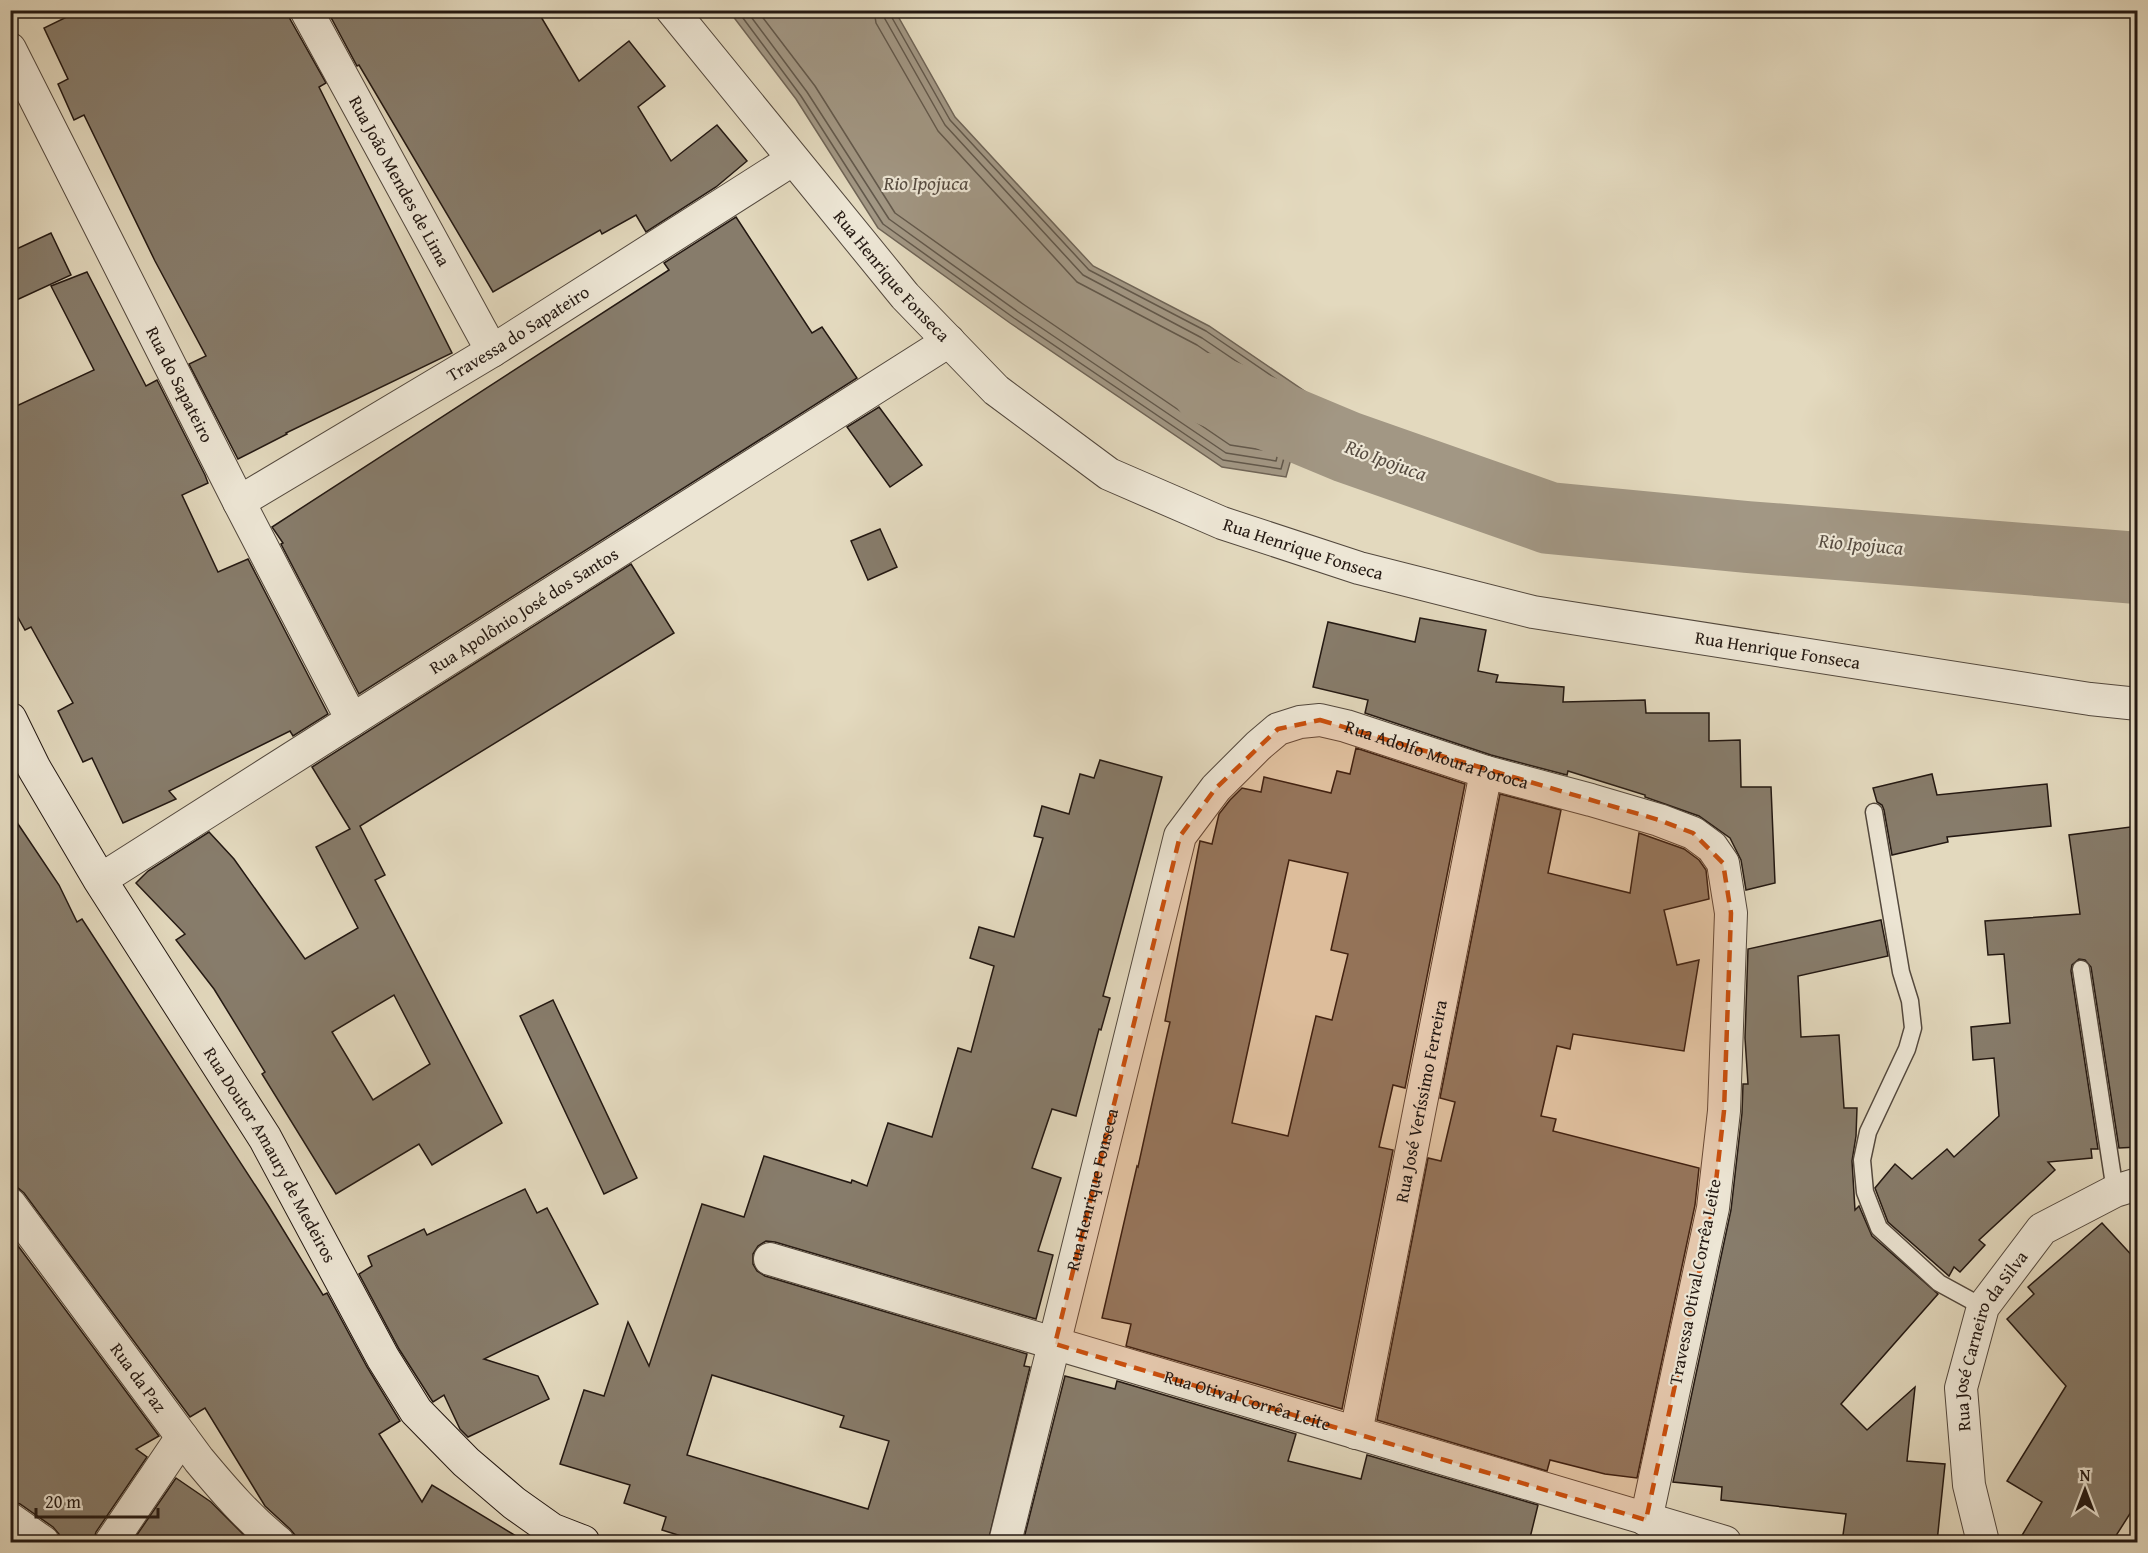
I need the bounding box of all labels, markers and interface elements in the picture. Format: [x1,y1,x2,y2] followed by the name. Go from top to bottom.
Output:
[342,91,458,272] street label: Rua João Mendes de Lima
[882,168,969,197] water label: Rio Ipojuca
[827,204,957,348] street label: Rua Henrique Fonseca
[441,278,595,388] street label: Travessa do Sapateiro
[139,322,221,447] street label: Rua do Sapateiro
[1340,431,1432,488] water label: Rio Ipojuca
[1220,510,1387,587] street label: Rua Henrique Fonseca
[1816,525,1905,562] water label: Rio Ipojuca
[424,540,623,681] street label: Rua Apolônio José dos Santos
[1693,624,1863,676] street label: Rua Henrique Fonseca
[1341,713,1532,796] street label: Rua Adolfo Moura Poroca
[1388,997,1454,1205] street label: Rua José Veríssimo Ferreira
[197,1042,343,1267] street label: Rua Doutor Amaury de Medeiros
[1059,1105,1125,1274] street label: Rua Henrique Fonseca
[1661,1176,1728,1387] street label: Travessa Otival Corrêa Leite
[1947,1244,2034,1432] street label: Rua José Carneiro da Silva
[104,1337,174,1418] street label: Rua da Paz
[1161,1362,1334,1438] street label: Rua Otival Corrêa Leite
[2055,1460,2115,1520] north arrow
[2080,1463,2091,1487] text: N
[36,1481,158,1519] scale bar
[45,1488,81,1515] text: 20 m

